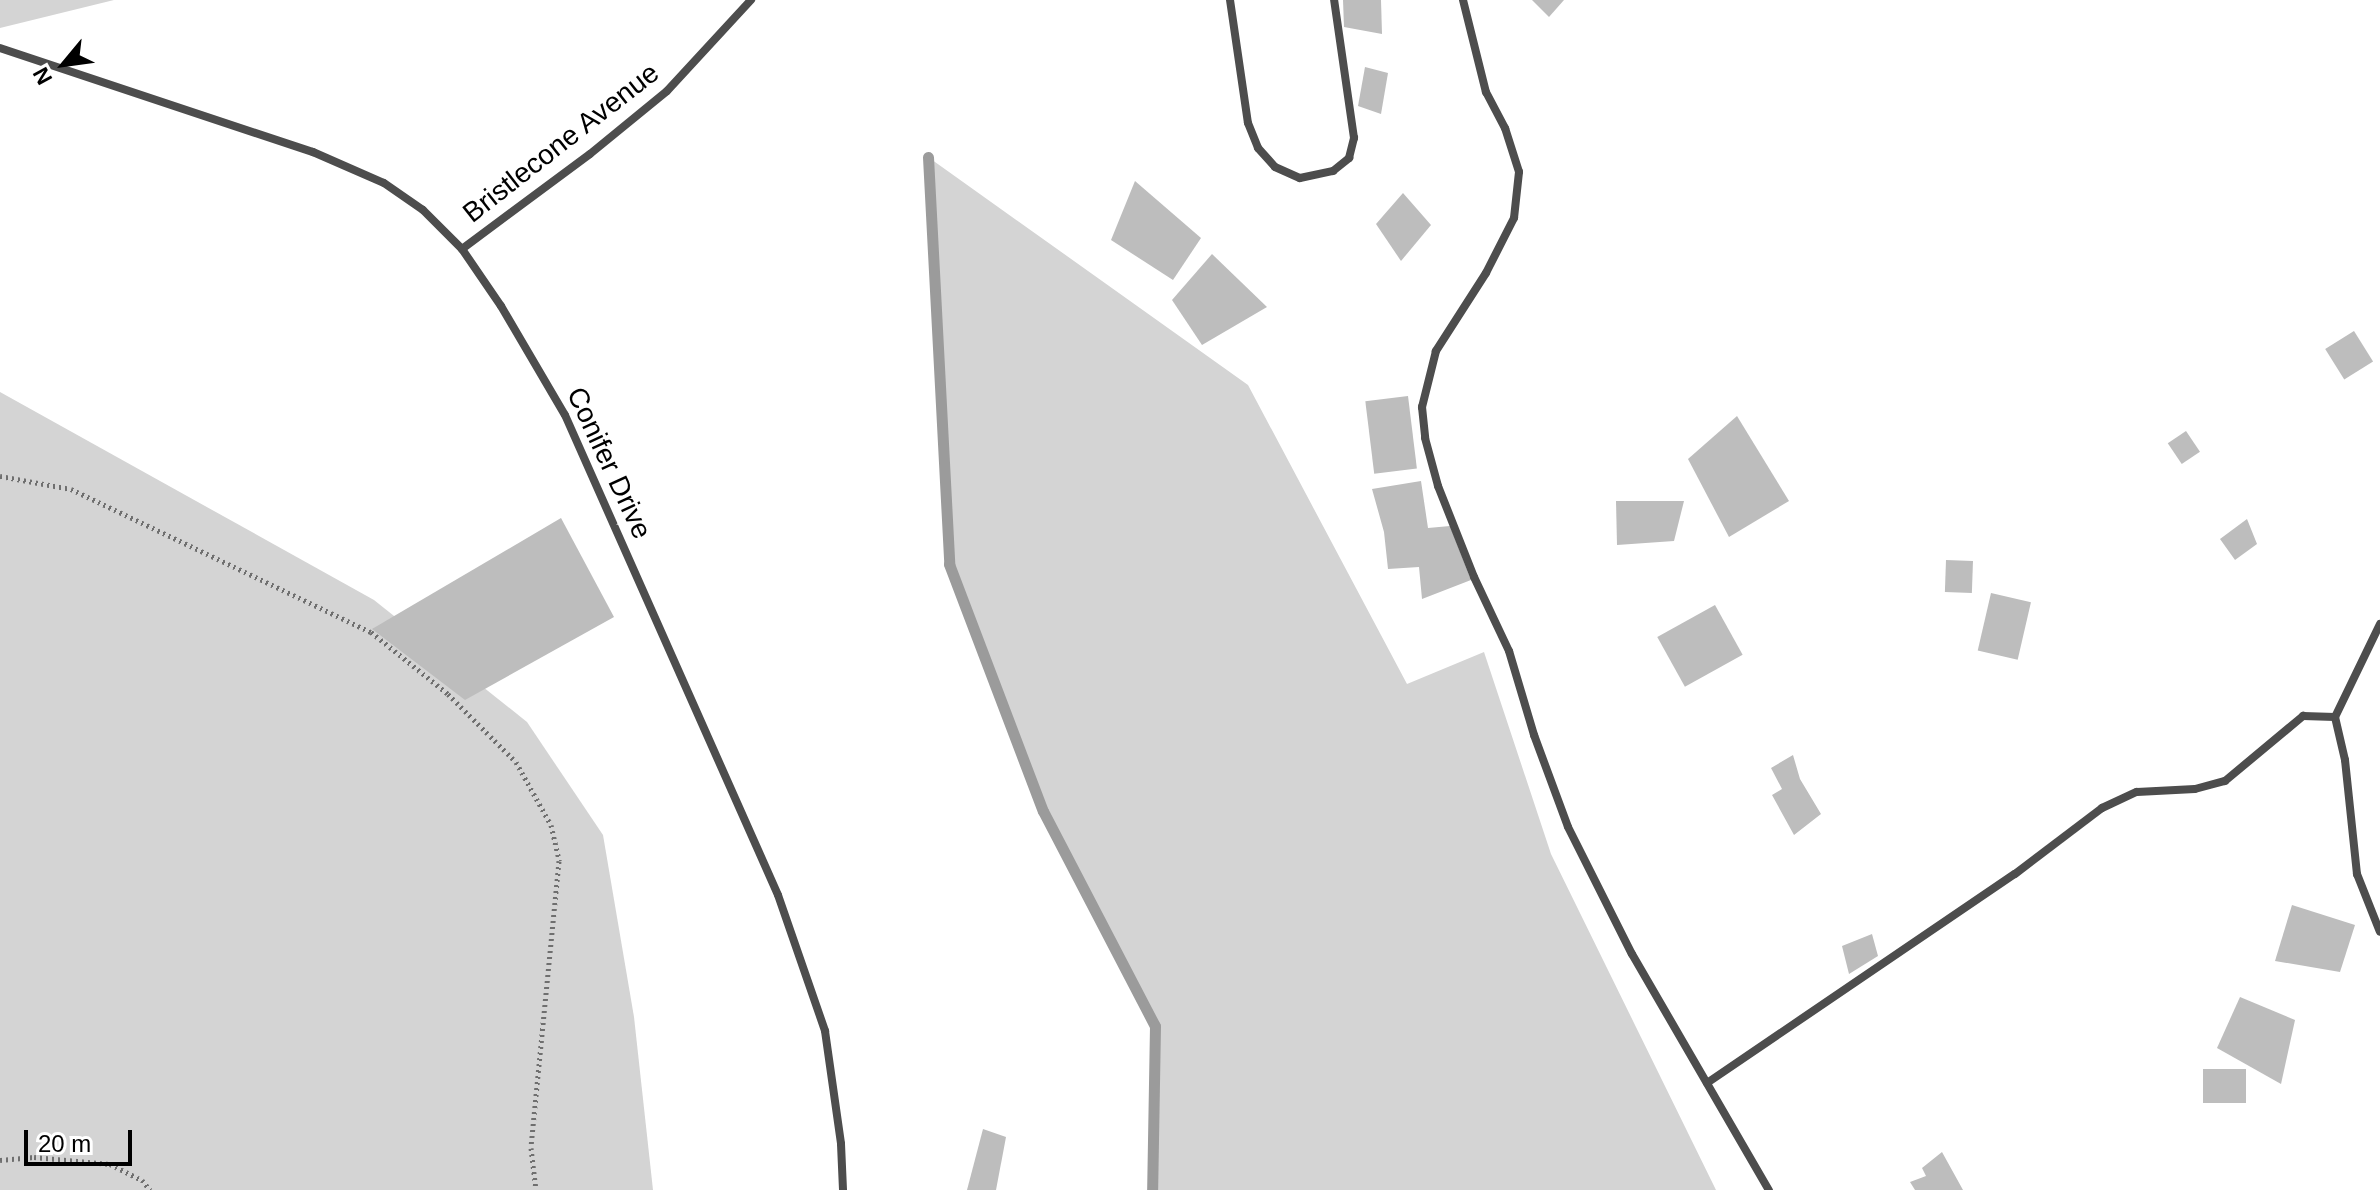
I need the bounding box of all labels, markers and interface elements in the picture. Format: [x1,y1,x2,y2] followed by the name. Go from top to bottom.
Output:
[24,24,104,104] north arrow
[456,56,666,230] street label: Bristlecone Avenue
[28,63,57,89] text: N
[559,382,659,544] street label: Conifer Drive
[28,1114,136,1164] scale bar
[38,1130,91,1157] text: 20 m

